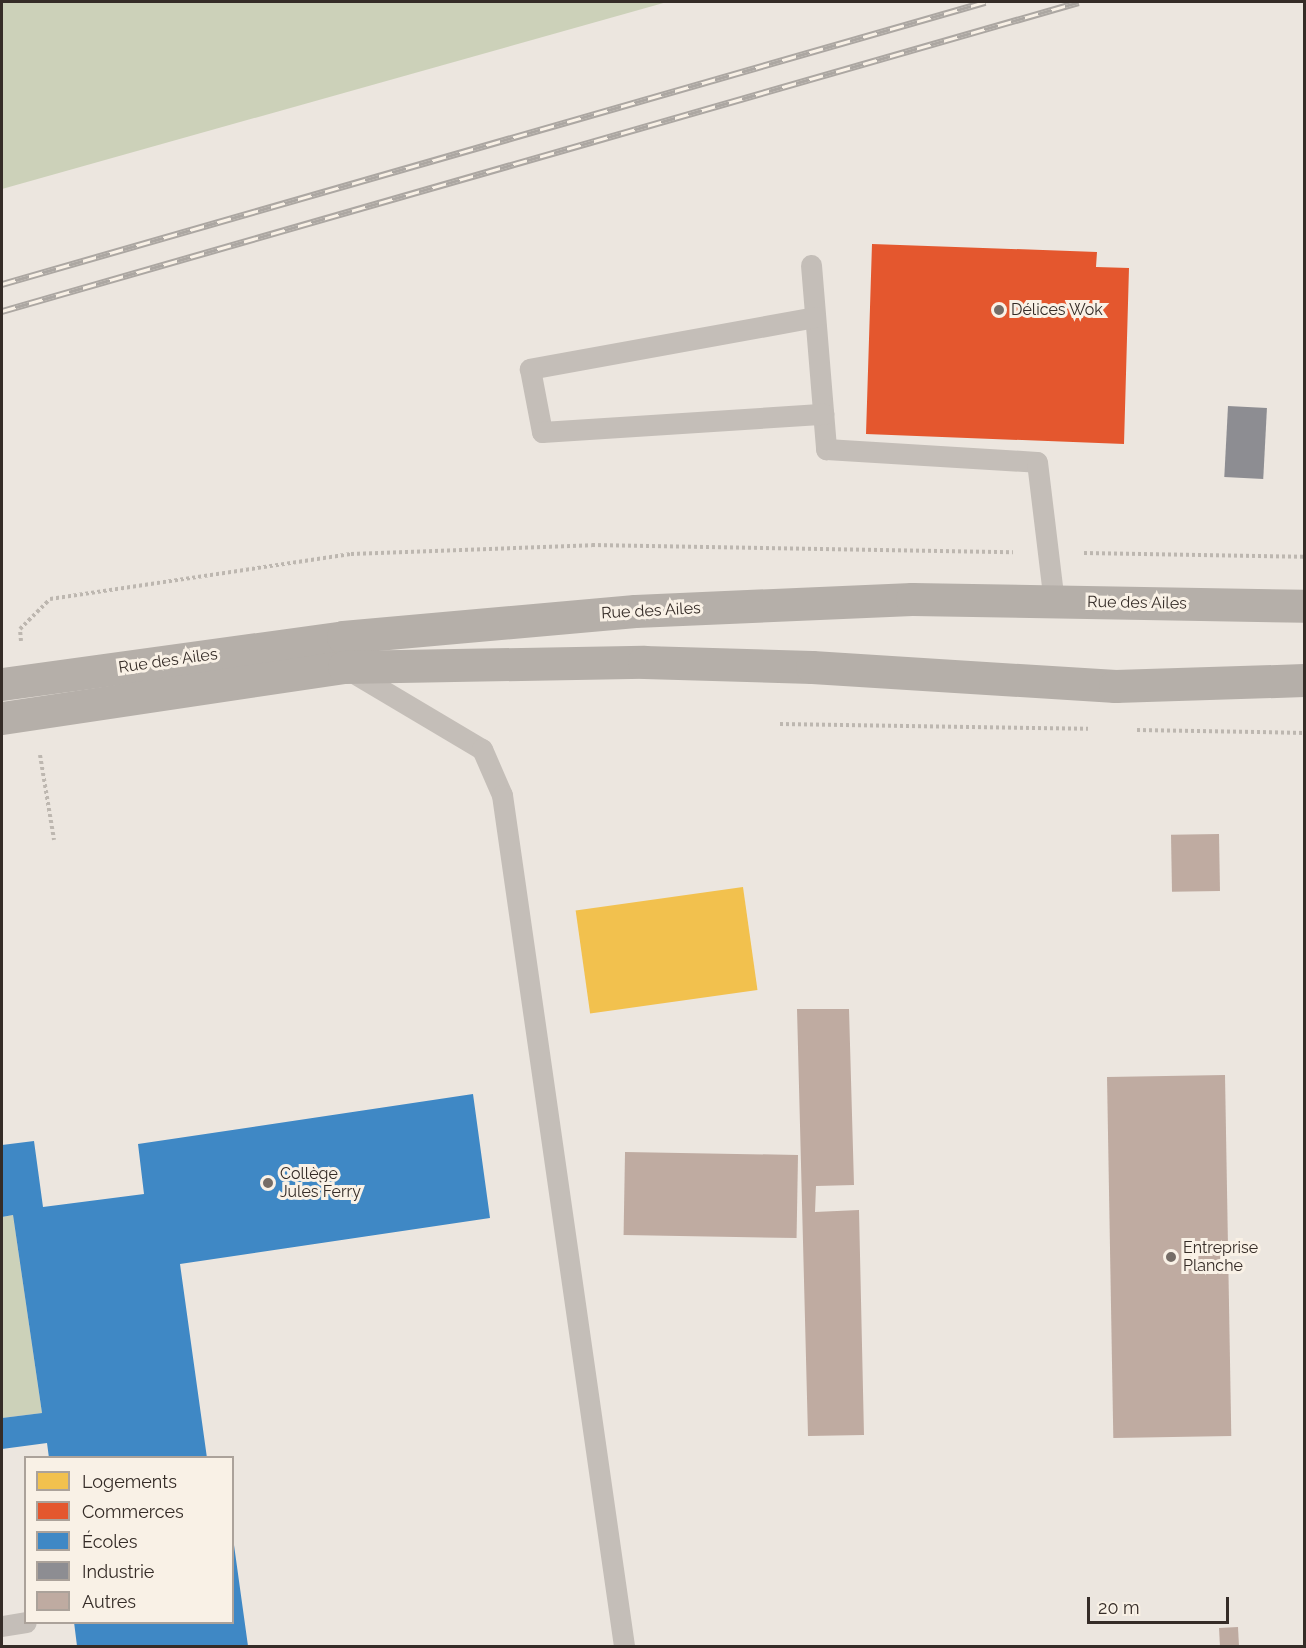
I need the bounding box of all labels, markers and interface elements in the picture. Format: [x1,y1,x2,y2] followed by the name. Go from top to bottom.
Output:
[1011,300,1103,320] place label: Délices Wok
[992,303,1006,317] marker: Délices Wok
[1087,593,1187,613] street label: Rue des Ailes
[600,599,702,623] street label: Rue des Ailes
[117,645,219,677] street label: Rue des Ailes
[280,1164,361,1202] place label: Collège Jules Ferry
[261,1176,275,1190] marker: Collège Jules Ferry
[1183,1238,1258,1276] place label: Entreprise Planche
[1164,1250,1178,1264] marker: Entreprise Planche
[24,1456,234,1624] legend
[82,1471,177,1492] text: Logements
[82,1501,184,1522] text: Commerces
[82,1531,137,1552] text: Écoles
[82,1561,154,1582] text: Industrie
[1090,1585,1232,1623] scale bar
[82,1591,136,1612] text: Autres
[1098,1597,1140,1618] text: 20 m

